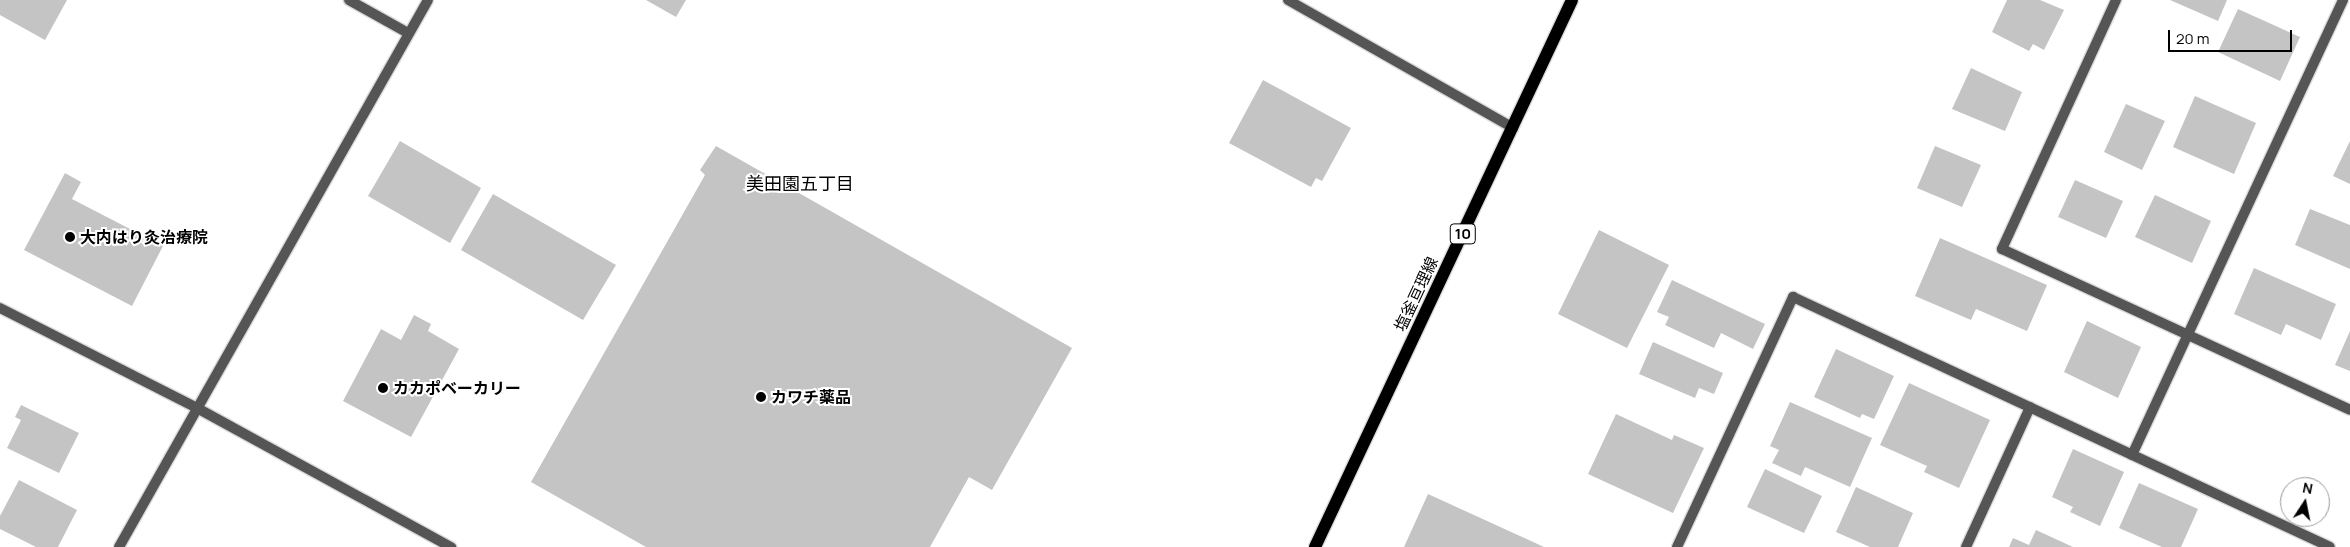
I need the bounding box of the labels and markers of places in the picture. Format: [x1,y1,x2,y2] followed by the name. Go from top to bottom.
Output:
[80,227,208,247] place label: 大内はり灸治療院
[64,231,76,243] marker: 大内はり灸治療院
[393,378,521,398] place label: カカポベーカリー
[377,382,389,394] marker: カカポベーカリー
[771,387,851,407] place label: カワチ薬品
[755,391,767,403] marker: カワチ薬品

